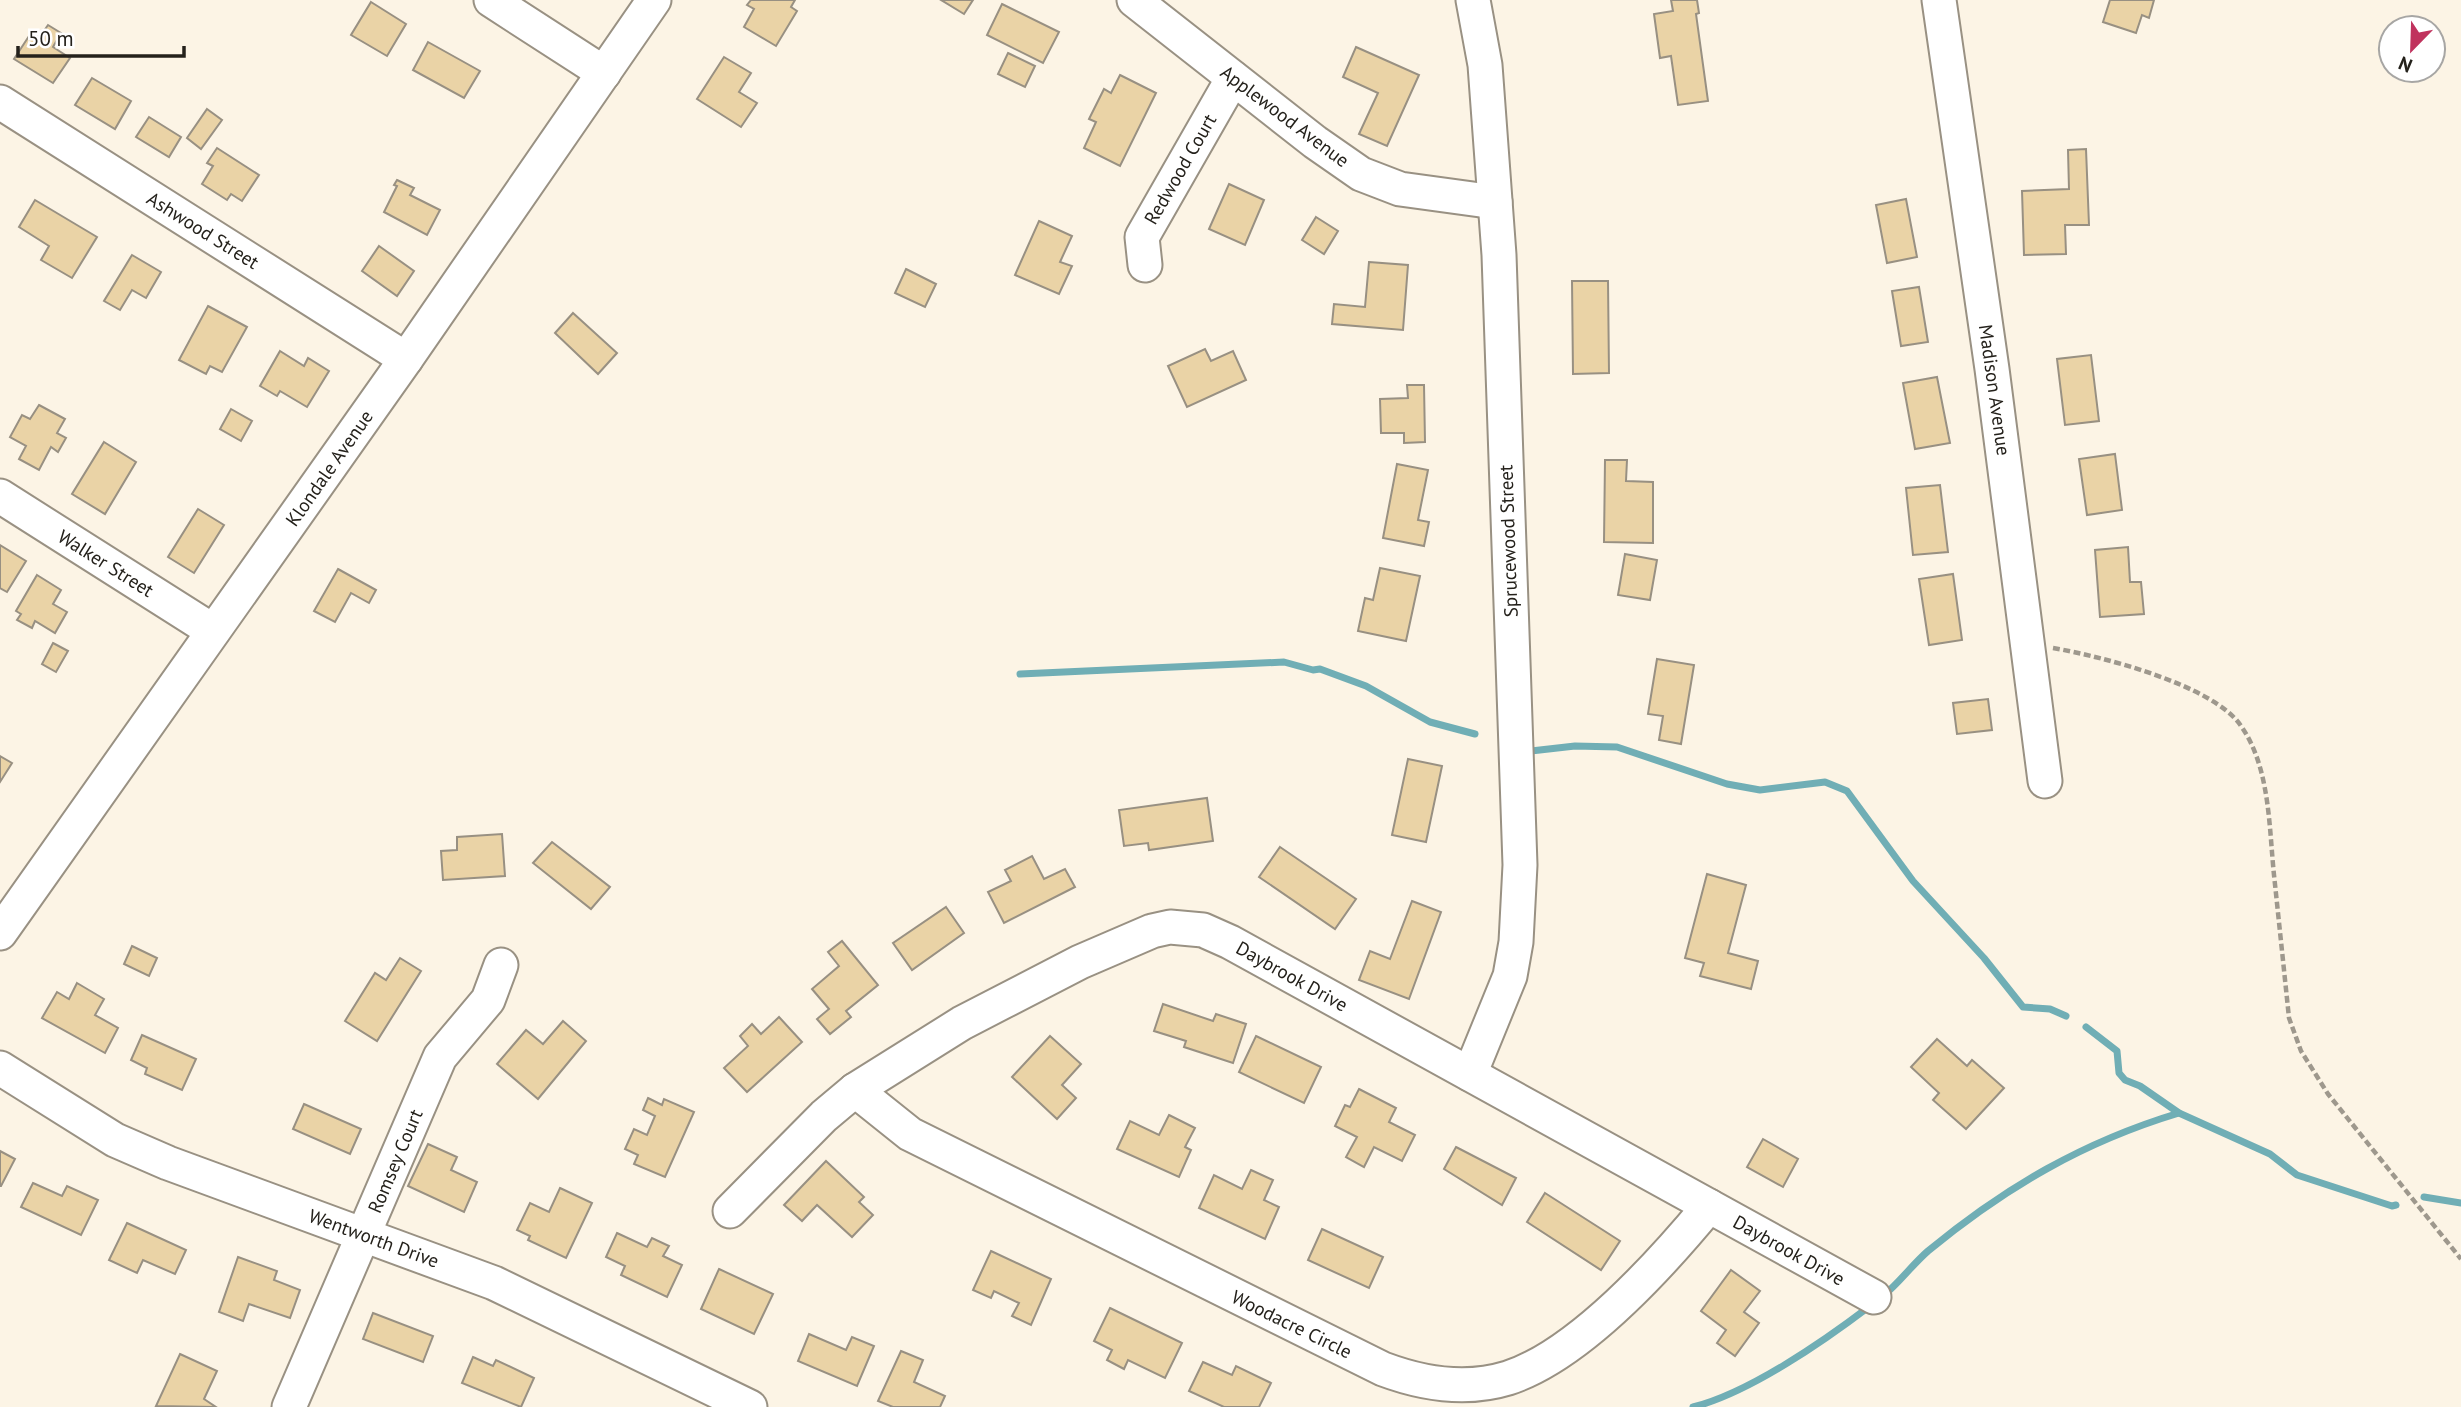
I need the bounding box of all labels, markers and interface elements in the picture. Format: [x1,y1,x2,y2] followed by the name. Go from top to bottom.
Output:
[18,14,184,58] scale bar
[2377,14,2447,84] north arrow
[28,25,74,52] text: 50 m
[2395,51,2416,78] text: N
[1216,60,1354,172] street label: Applewood Avenue
[1139,109,1222,229] street label: Redwood Court
[143,186,264,274] street label: Ashwood Street
[1974,323,2016,457] street label: Madison Avenue
[280,405,378,531] street label: Klondale Avenue
[1493,464,1523,618] street label: Sprucewood Street
[54,524,159,602] street label: Walker Street
[1232,935,1352,1017] street label: Daybrook Drive
[362,1105,428,1217] street label: Romsey Court
[306,1203,442,1273] street label: Wentworth Drive
[1729,1209,1849,1291] street label: Daybrook Drive
[1228,1285,1356,1363] street label: Woodacre Circle

